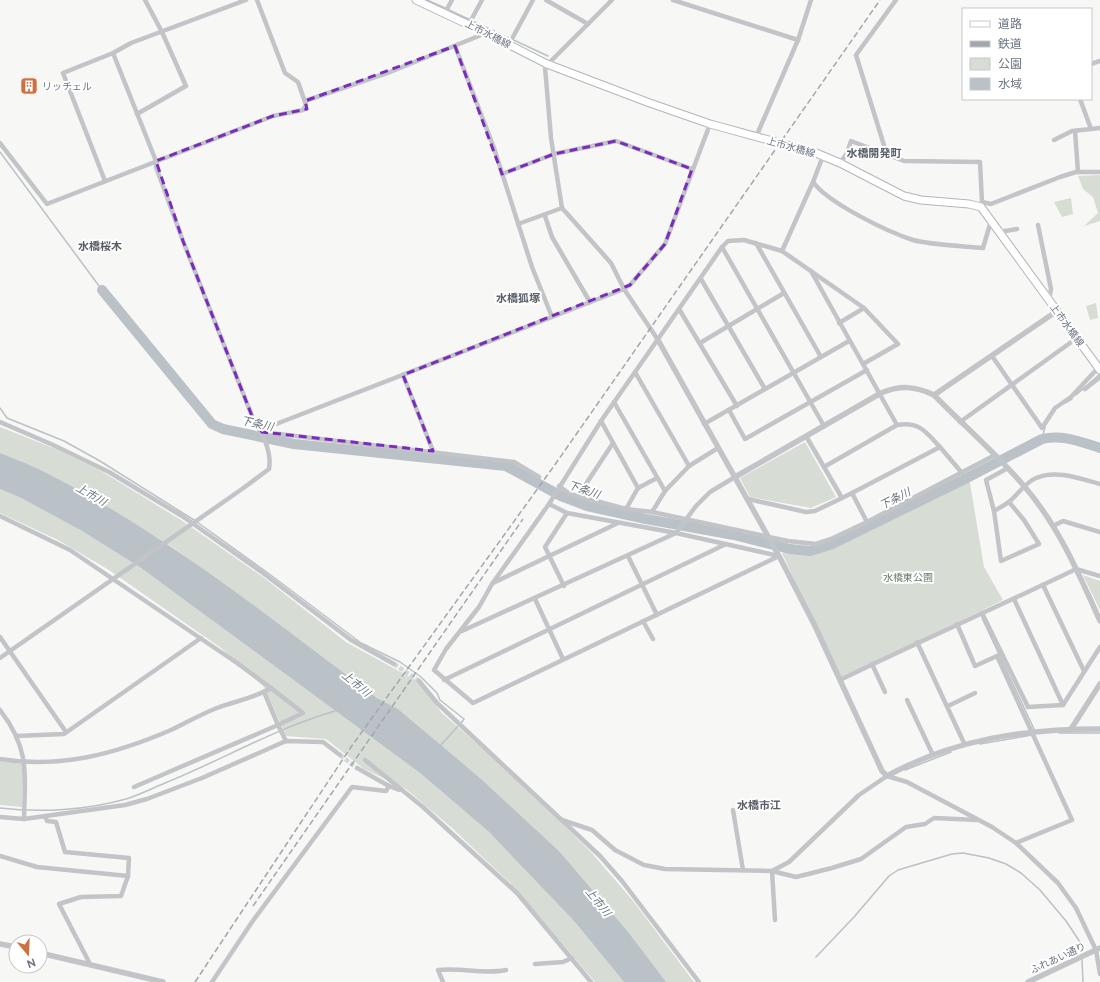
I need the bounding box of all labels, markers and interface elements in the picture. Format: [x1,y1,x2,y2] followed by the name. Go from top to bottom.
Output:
[962,8,1092,100] legend
[998,17,1022,31] text: 道路
[463,18,513,50] street label: 上市水橋線
[998,37,1022,51] text: 鉄道
[998,57,1022,71] text: 公園
[19,76,39,96] building icon: リッチェル
[998,77,1022,91] text: 水域
[42,81,92,92] place label: リッチェル
[765,135,817,159] street label: 上市水橋線
[847,147,902,160] district label: 水橋開発町
[78,240,122,253] district label: 水橋桜木
[496,292,541,305] district label: 水橋狐塚
[1048,302,1086,348] street label: 上市水橋線
[240,414,275,434] water label: 下条川
[566,478,603,502] water label: 下条川
[73,481,109,509] water label: 上市川
[877,485,914,512] water label: 下条川
[883,572,933,583] park label: 水橋東公園
[339,669,374,700] water label: 上市川
[737,799,781,812] district label: 水橋市江
[583,885,614,920] water label: 上市川
[8,934,48,974] north arrow
[1028,940,1088,976] street label: ふれあい通り
[25,955,37,970] text: N

